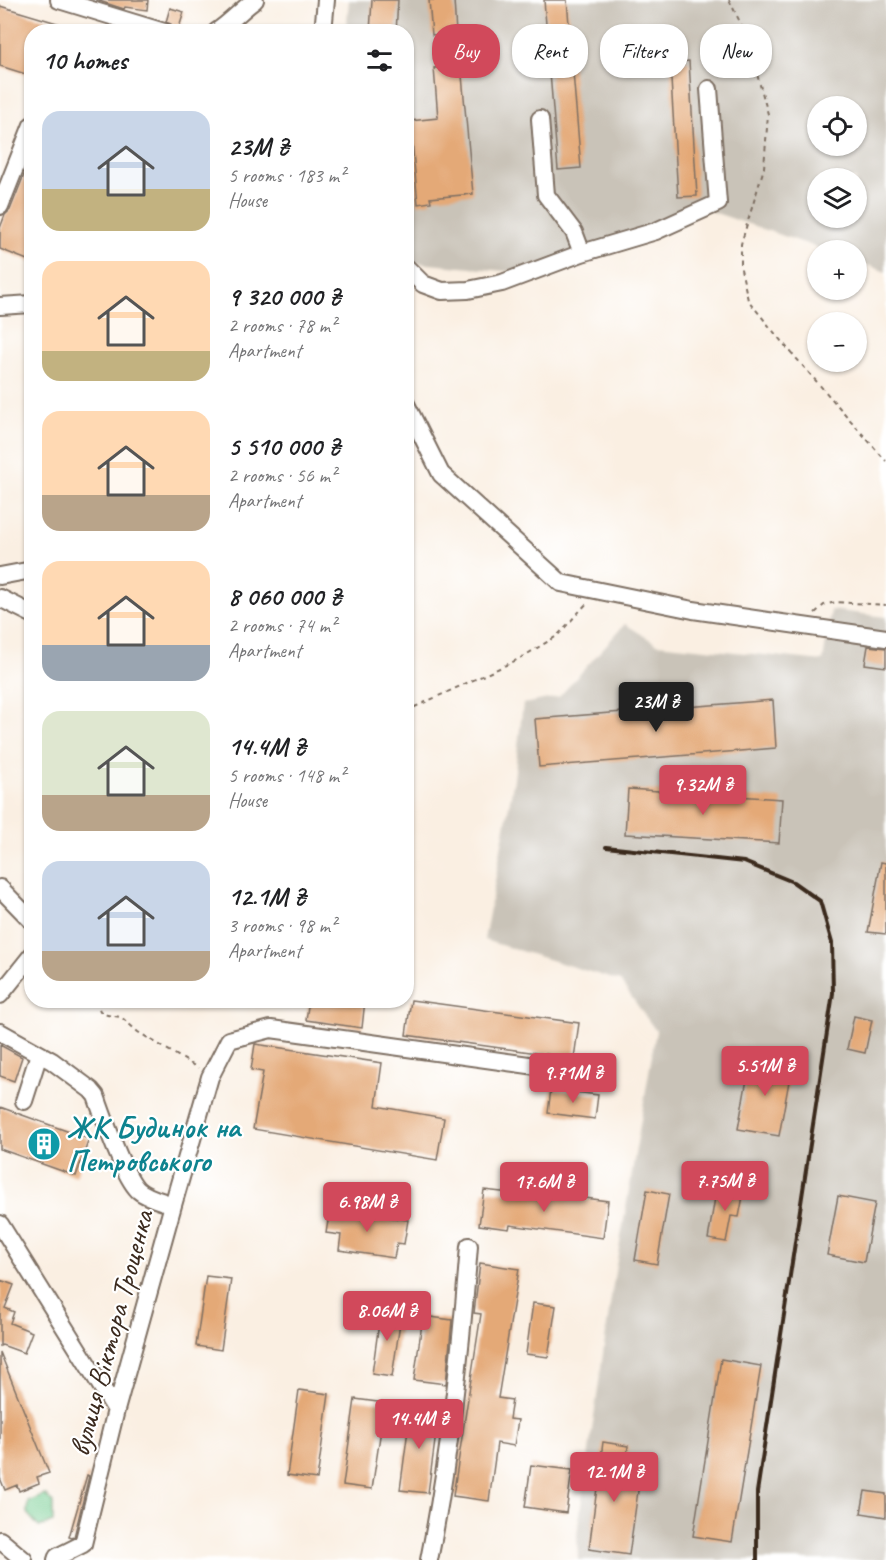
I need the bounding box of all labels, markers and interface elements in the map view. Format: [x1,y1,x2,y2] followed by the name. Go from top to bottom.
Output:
[432,24,500,78] chip: Buy
[512,24,588,78] chip: Rent
[600,24,688,78] chip: Filters
[700,24,772,78] chip: New
[42,44,127,77] text: 10 homes
[363,44,396,77] icon: filters
[807,96,867,372] map controls
[807,96,867,156] button: locate
[228,130,289,163] text: 23M ₴
[90,135,162,207] icon: home
[228,163,345,188] text: 5 rooms · 183 m²
[807,168,867,228] button: layers
[228,188,267,213] text: House
[807,240,867,300] button: +
[228,280,340,313] text: 9 320 000 ₴
[90,285,162,357] icon: home
[807,312,867,372] button: −
[228,313,336,338] text: 2 rooms · 78 m²
[228,338,301,363] text: Apartment
[228,430,340,463] text: 5 510 000 ₴
[90,435,162,507] icon: home
[228,463,336,488] text: 2 rooms · 56 m²
[228,488,301,513] text: Apartment
[228,580,341,613] text: 8 060 000 ₴
[90,585,162,657] icon: home
[228,613,336,638] text: 2 rooms · 74 m²
[228,638,301,663] text: Apartment
[614,682,698,733] pin: 23M ₴
[633,689,679,714] text: 23M ₴
[228,730,305,763] text: 14.4M ₴
[90,735,162,807] icon: home
[228,763,345,788] text: 5 rooms · 148 m²
[648,765,758,816] pin: 9.32M ₴
[673,772,733,797] text: 9.32M ₴
[228,788,267,813] text: House
[228,880,305,913] text: 12.1M ₴
[90,885,162,957] icon: home
[228,913,336,938] text: 3 rooms · 98 m²
[228,938,301,963] text: Apartment
[710,1046,820,1097] pin: 5.51M ₴
[518,1053,628,1104] pin: 9.71M ₴
[736,1053,794,1078] text: 5.51M ₴
[543,1060,603,1085] text: 9.71M ₴
[67,1108,243,1180] place label: ЖК Будинок на Петровського
[26,1126,62,1162] building icon: ЖК Будинок на Петровського
[670,1161,780,1212] pin: 7.75M ₴
[489,1162,599,1213] pin: 17.6M ₴
[695,1168,755,1193] text: 7.75M ₴
[514,1169,574,1194] text: 17.6M ₴
[312,1182,422,1233] pin: 6.98M ₴
[337,1189,397,1214] text: 6.98M ₴
[60,1204,163,1460] street label: вулиця Віктора Троценка
[332,1291,442,1342] pin: 8.06M ₴
[357,1298,417,1323] text: 8.06M ₴
[364,1399,474,1450] pin: 14.4M ₴
[389,1406,449,1431] text: 14.4M ₴
[559,1452,669,1503] pin: 12.1M ₴
[584,1459,644,1484] text: 12.1M ₴

